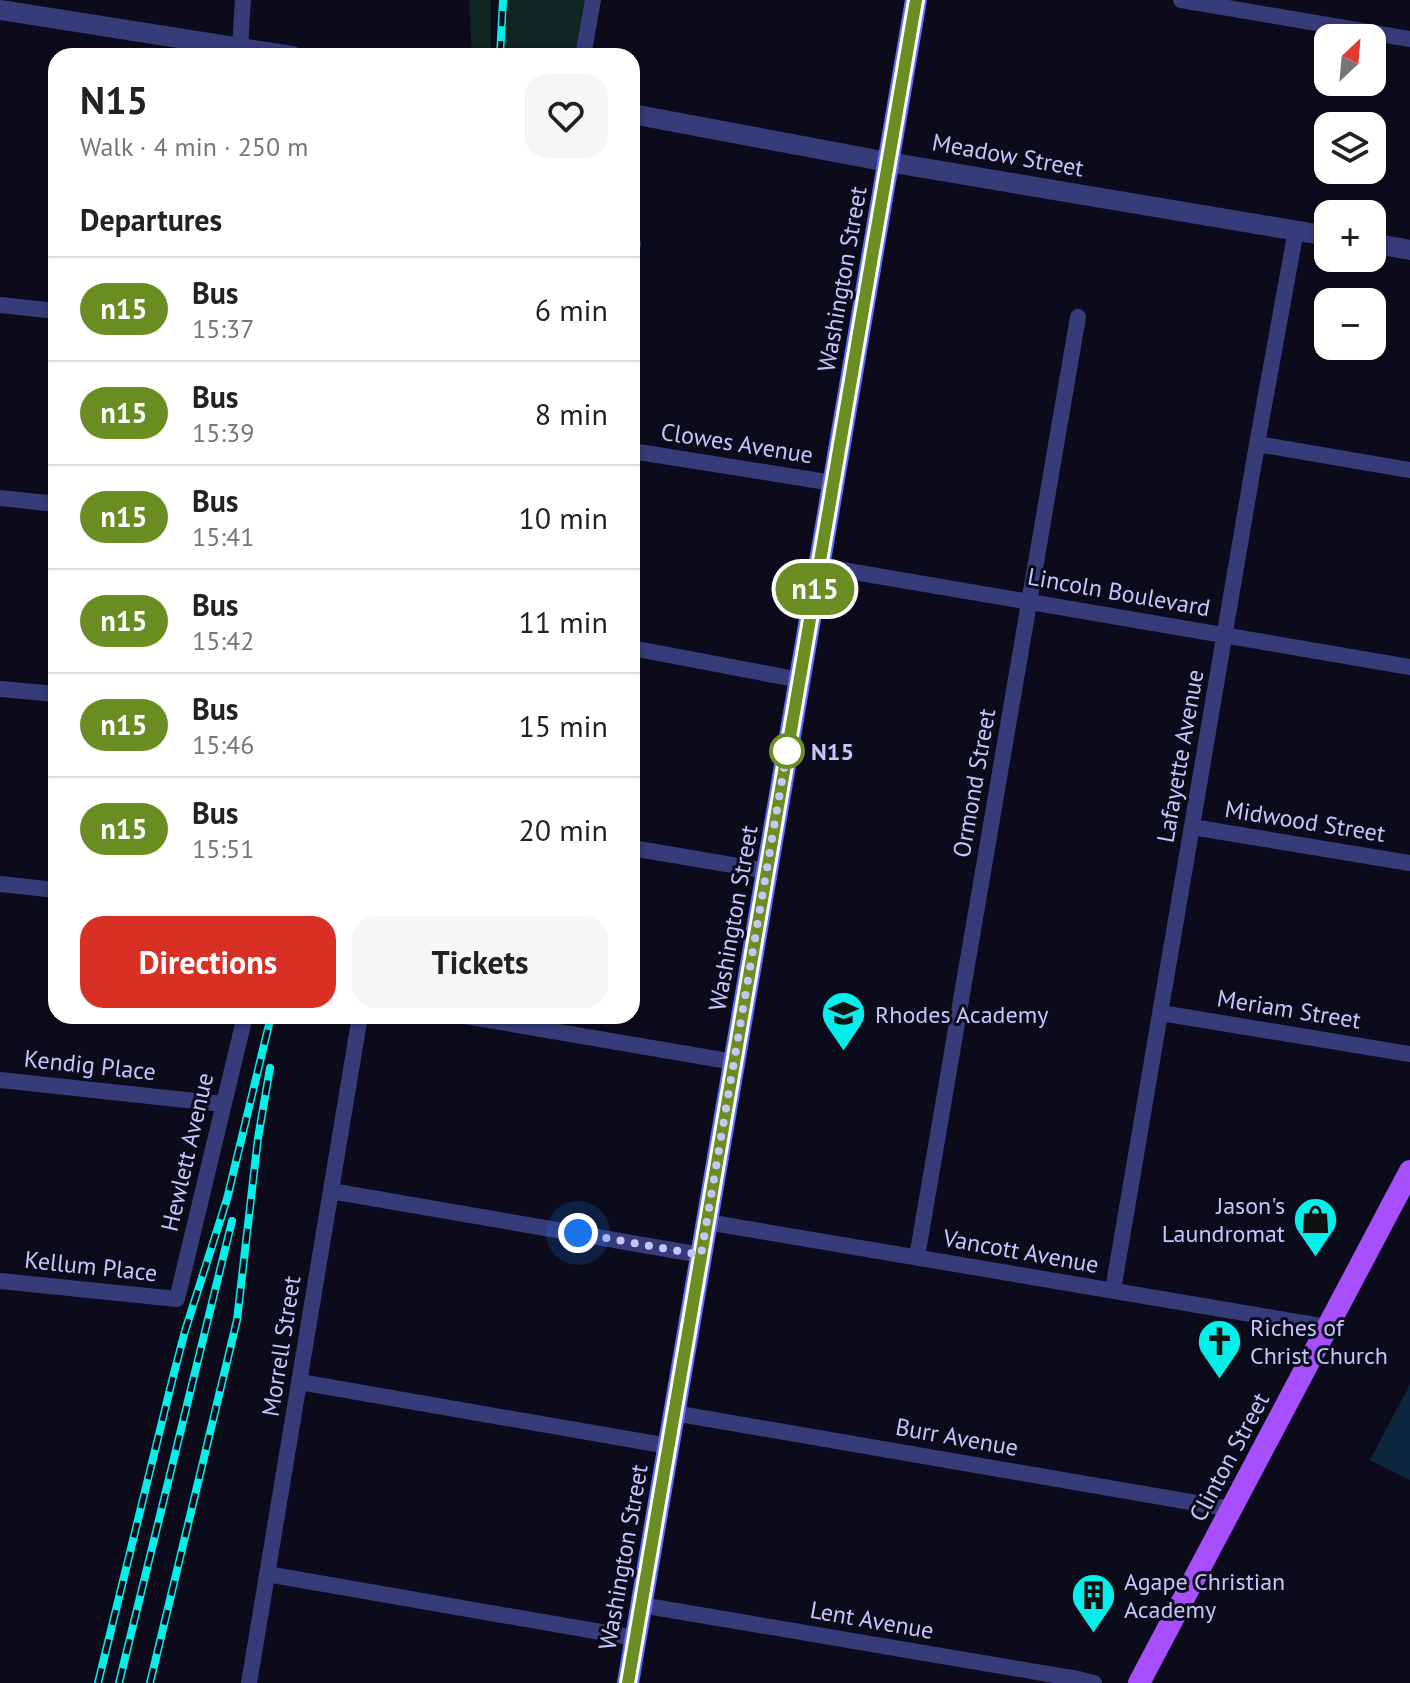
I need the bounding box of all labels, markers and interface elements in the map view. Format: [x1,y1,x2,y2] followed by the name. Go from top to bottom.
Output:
[1314,24,1386,96] north arrow
[1314,24,1386,360] map controls
[524,74,608,158] button: heart
[80,75,148,124] text: N15
[1314,112,1386,184] button: layers
[930,126,1086,184] street label: Meadow Street
[80,130,308,163] text: Walk · 4 min · 250 m
[810,184,874,374] street label: Washington Street
[80,200,222,239] text: Departures
[1314,200,1386,272] button: +
[192,273,239,312] text: Bus
[1314,288,1386,360] button: −
[100,290,148,327] text: n15
[535,290,608,329] text: 6 min
[192,312,254,345] text: 15:37
[192,377,239,416] text: Bus
[100,394,148,431] text: n15
[535,394,608,433] text: 8 min
[192,416,254,449] text: 15:39
[659,416,815,470] street label: Clowes Avenue
[192,481,239,520] text: Bus
[100,498,148,535] text: n15
[518,498,608,537] text: 10 min
[192,520,254,553] text: 15:41
[1025,561,1213,623] street label: Lincoln Boulevard
[769,563,861,615] line badge: n15
[791,570,839,607] text: n15
[192,585,239,624] text: Bus
[100,602,148,639] text: n15
[518,602,608,641] text: 11 min
[192,624,254,657] text: 15:42
[1150,667,1210,845] street label: Lafayette Avenue
[192,689,239,728] text: Bus
[100,706,148,743] text: n15
[518,706,608,745] text: 15 min
[946,706,1002,860] street label: Ormond Street
[192,728,254,761] text: 15:46
[770,734,804,768] marker: N15
[811,736,854,767] place label: N15
[192,793,239,832] text: Bus
[1223,793,1387,849] street label: Midwood Street
[100,810,148,847] text: n15
[518,810,608,849] text: 20 min
[701,823,765,1013] street label: Washington Street
[192,832,254,865] text: 15:51
[80,916,336,1008] button: Directions
[352,916,608,1008] button: Tickets
[1215,982,1363,1036] street label: Meriam Street
[820,990,868,1053] school or university icon: Rhodes Academy
[875,999,1048,1030] place label: Rhodes Academy
[23,1043,157,1087] street label: Kendig Place
[154,1070,220,1234] street label: Hewlett Avenue
[1162,1190,1285,1249] place label: Jason's Laundromat
[1292,1195,1340,1258] shop icon: Jason's Laundromat
[558,1213,598,1253] your location
[940,1222,1101,1280] street label: Vancott Avenue
[23,1244,159,1288] street label: Kellum Place
[255,1273,307,1419] street label: Morrell Street
[1250,1312,1388,1371] place label: Riches of Christ Church
[1195,1317,1243,1380] church icon: Riches of Christ Church
[1182,1387,1276,1527] street label: Clinton Street
[893,1411,1021,1463] street label: Burr Avenue
[591,1462,655,1652] street label: Washington Street
[1124,1566,1285,1625] place label: Agape Christian Academy
[1069,1571,1117,1634] building icon: Agape Christian Academy
[808,1594,936,1646] street label: Lent Avenue

